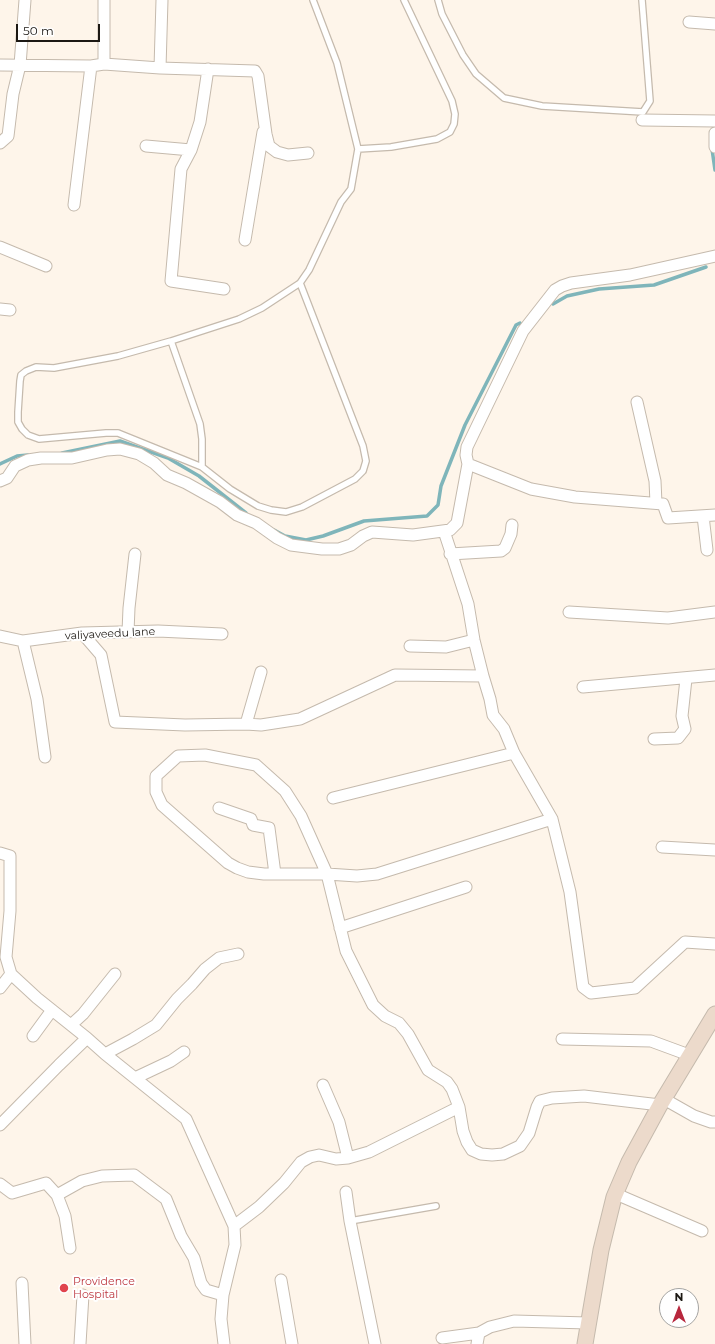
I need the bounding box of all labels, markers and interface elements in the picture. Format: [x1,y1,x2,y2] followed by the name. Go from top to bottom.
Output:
[18,16,102,42] scale bar
[23,23,54,38] text: 50 m
[64,625,156,643] street label: valiyaveedu lane
[73,1275,135,1301] place label: Providence Hospital
[58,1282,70,1294] marker: Providence Hospital
[659,1288,699,1328] north arrow
[675,1290,683,1304] text: N

